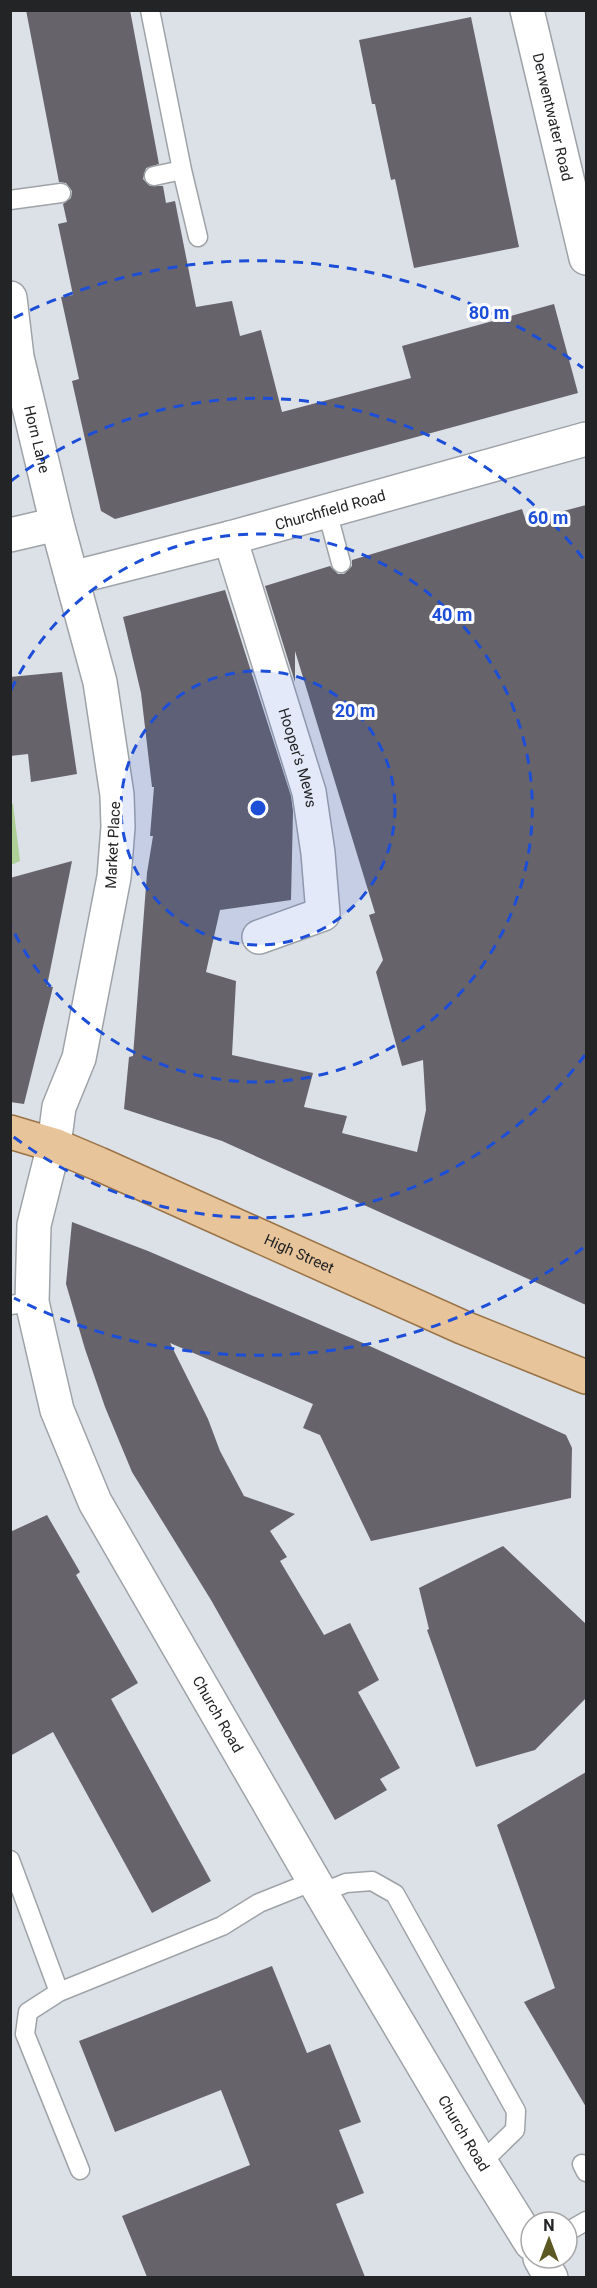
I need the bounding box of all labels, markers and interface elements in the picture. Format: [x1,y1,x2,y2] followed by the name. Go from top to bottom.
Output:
[529,51,576,183] street label: Derwentwater Road
[469,302,509,323] text: 80 m
[20,404,53,475] street label: Horn Lane
[273,486,388,534] street label: Churchfield Road
[528,507,568,528] text: 60 m
[432,604,472,625] text: 40 m
[335,700,375,721] text: 20 m
[274,706,320,809] street label: Hooper's Mews
[248,798,268,818] centre of rings
[102,801,124,889] street label: Market Place
[261,1230,337,1277] street label: High Street
[188,1673,247,1756] street label: Church Road
[434,2092,493,2175] street label: Church Road
[519,2210,579,2270] north arrow
[543,2216,555,2235] text: N

